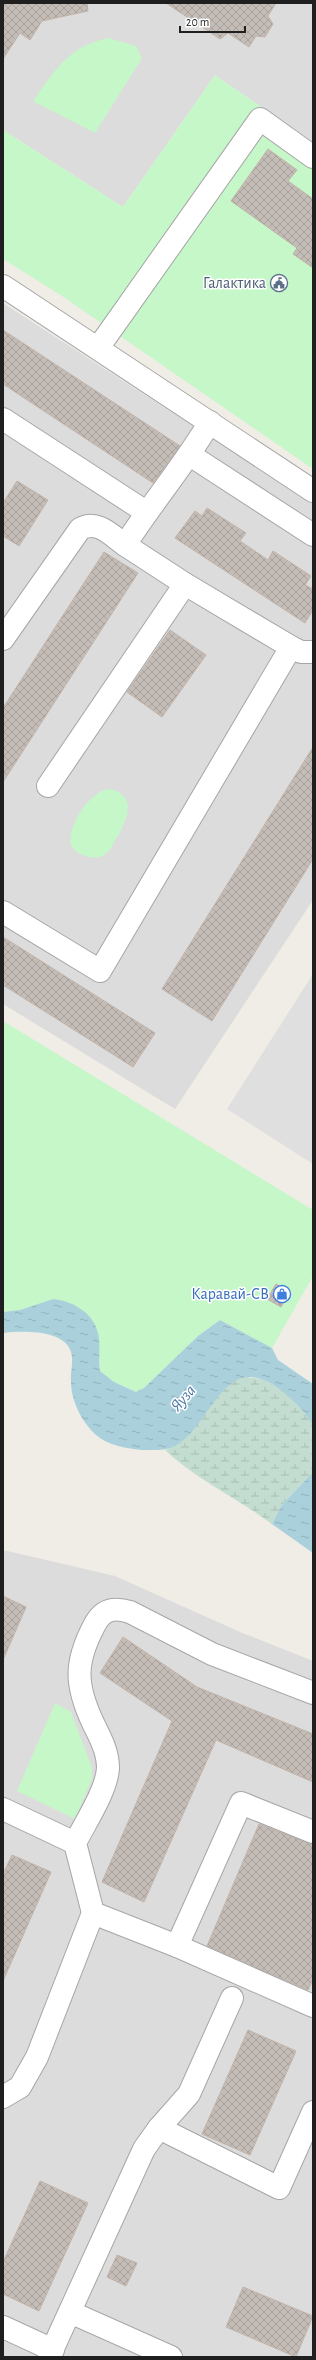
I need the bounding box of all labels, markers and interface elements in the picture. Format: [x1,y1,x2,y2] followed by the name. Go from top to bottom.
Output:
[180,8,245,34] scale bar
[186,16,209,28] text: 20 m
[269,273,289,293] public building icon: Галактика
[203,275,266,291] place label: Галактика
[272,1284,292,1304] shop icon: Каравай-СВ
[191,1286,269,1302] place label: Каравай-СВ
[167,1382,199,1414] water label: Яуза

